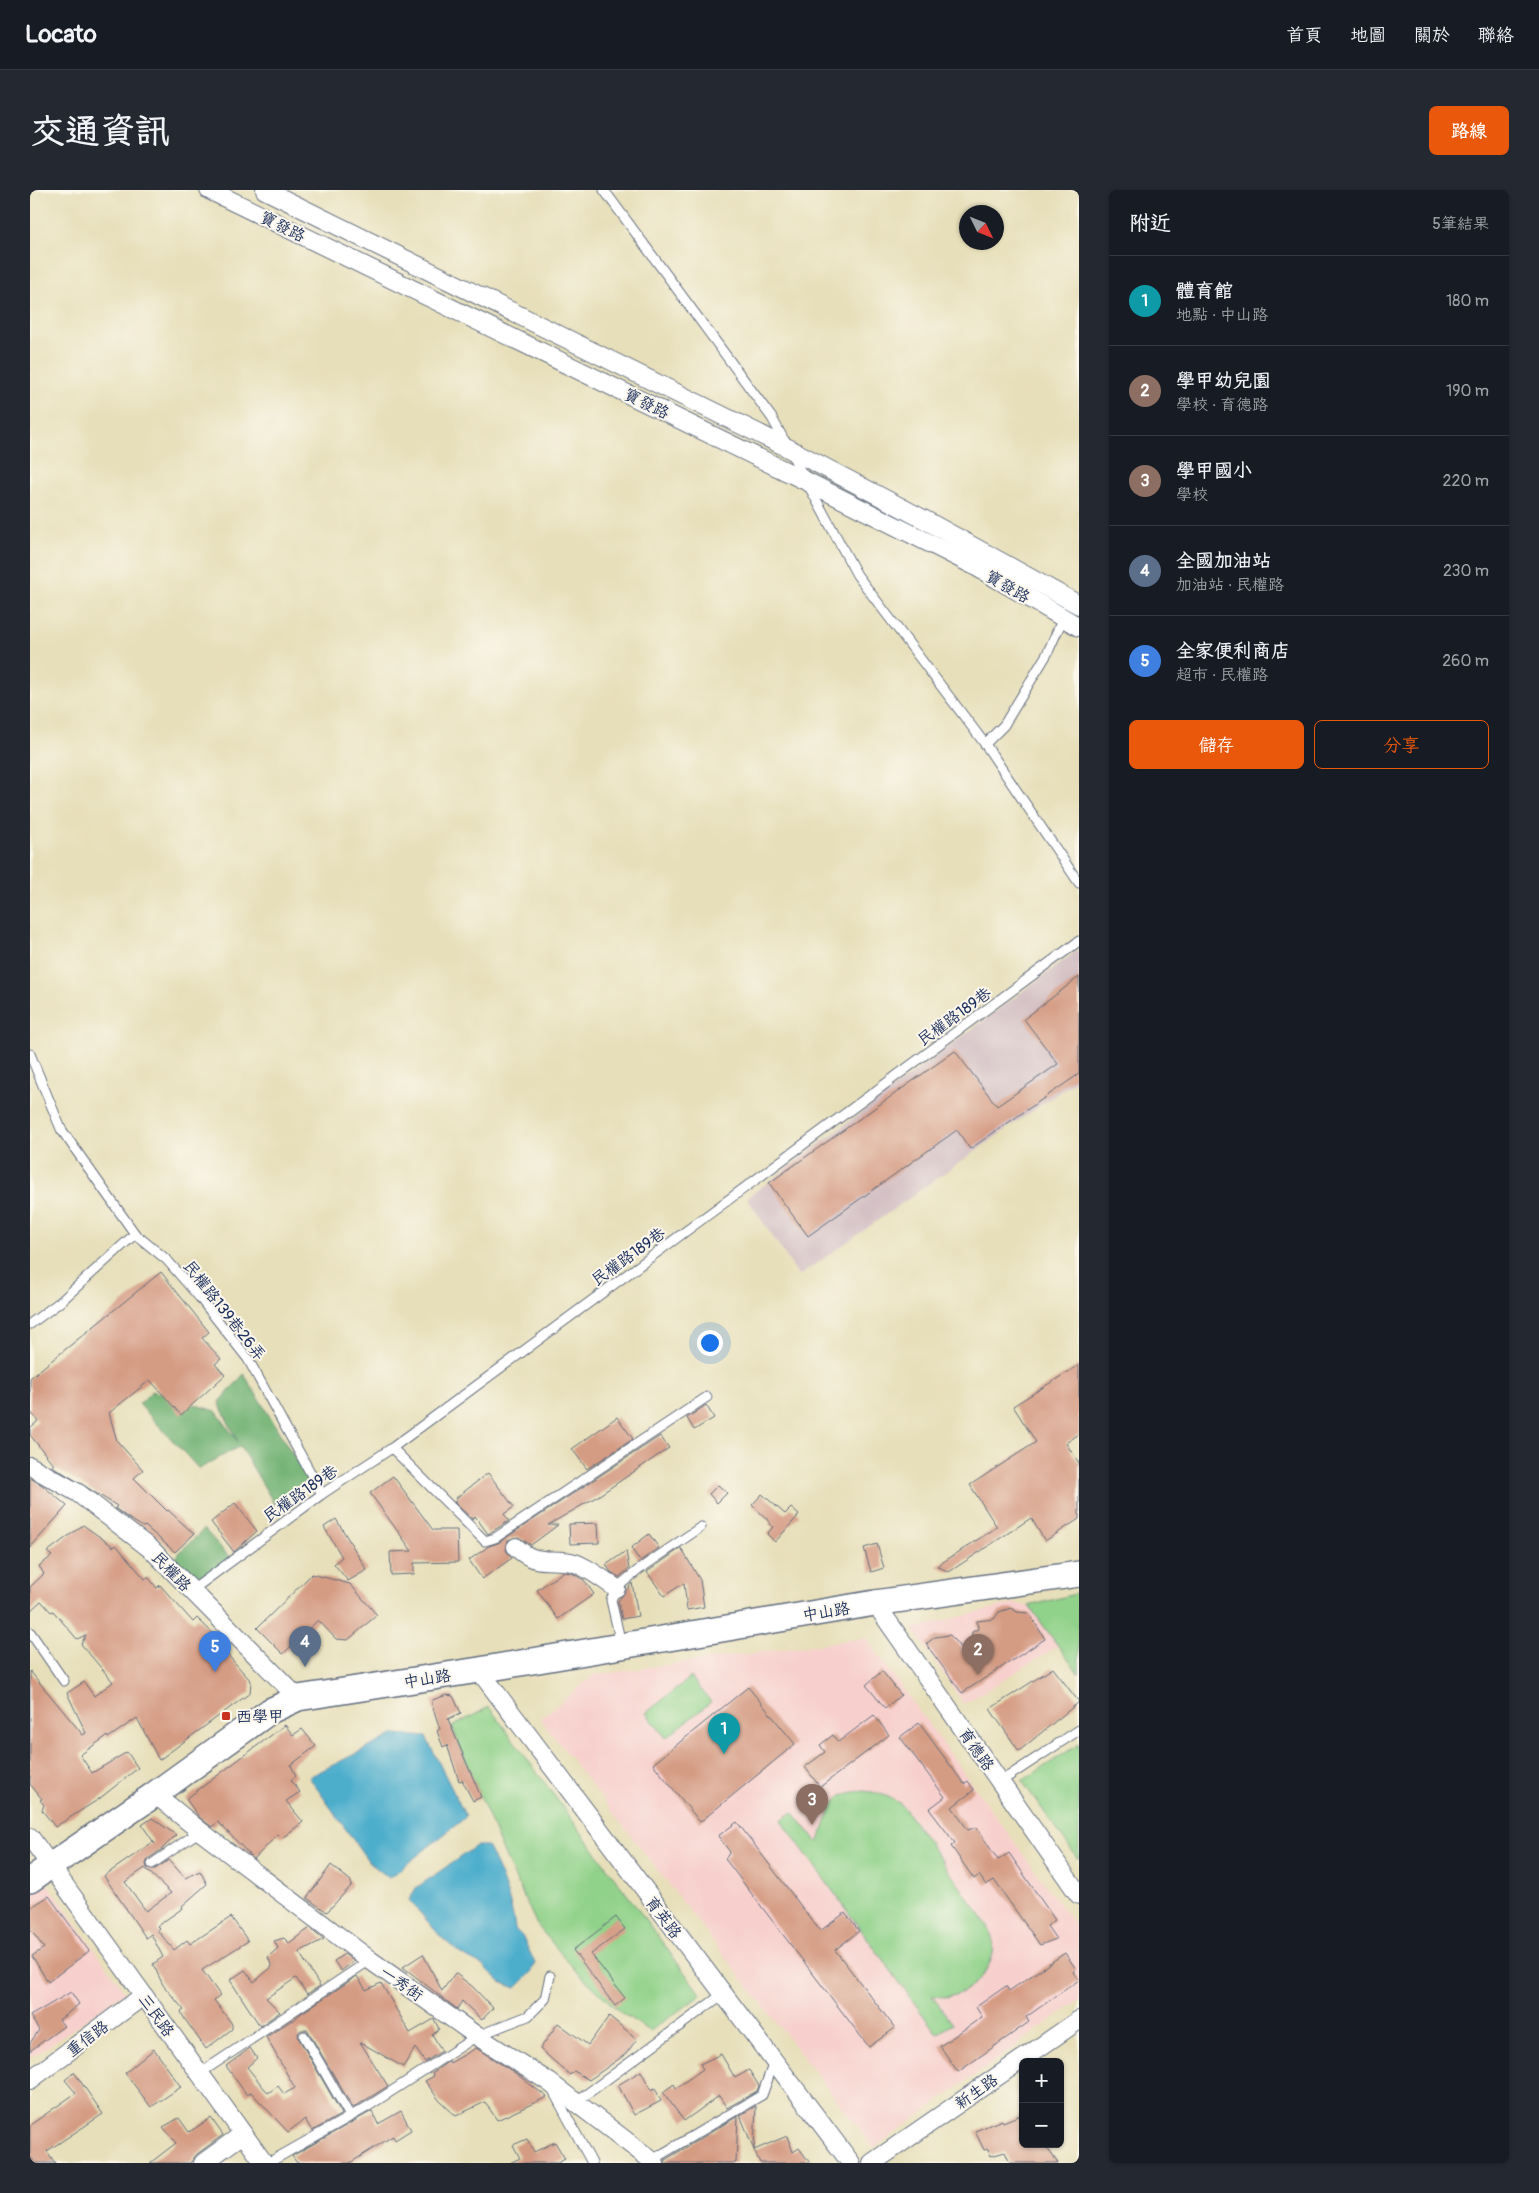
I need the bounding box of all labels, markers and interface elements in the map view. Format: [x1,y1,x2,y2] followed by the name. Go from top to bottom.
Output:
[25,20,97,49] text: Locato
[1286,24,1322,47] text: 首頁
[1350,24,1386,47] text: 地圖
[1414,24,1450,47] text: 關於
[1478,24,1514,47] text: 聯絡
[1429,106,1509,155] button: 路線
[30,110,170,154] text: 交通資訊
[959,205,1004,250] north arrow
[257,207,309,246] street label: 寶發路
[1129,210,1171,237] text: 附近
[1432,214,1489,234] text: 5筆結果
[1176,279,1233,303] text: 體育館
[1142,291,1148,311] text: 1
[1446,291,1489,311] text: 180 m
[1176,305,1268,325] text: 地點 · 中山路
[1176,369,1271,393] text: 學甲幼兒園
[1141,381,1149,401] text: 2
[1446,381,1489,401] text: 190 m
[621,384,673,423] street label: 寶發路
[1176,395,1268,415] text: 學校 · 育德路
[1176,459,1252,483] text: 學甲國小
[1141,471,1149,491] text: 3
[1443,471,1489,491] text: 220 m
[1176,485,1208,505] text: 學校
[1176,549,1271,573] text: 全國加油站
[1140,561,1150,581] text: 4
[1443,561,1489,581] text: 230 m
[982,566,1033,608] street label: 寶發路
[1176,575,1284,595] text: 加油站 · 民權路
[1176,639,1290,663] text: 全家便利商店
[1141,651,1149,671] text: 5
[1442,651,1489,671] text: 260 m
[1176,665,1268,685] text: 超市 · 民權路
[1129,720,1304,769] button: 儲存
[1314,720,1489,769] button: 分享
[914,983,995,1050] street label: 民權路189巷
[588,1223,669,1290] street label: 民權路189巷
[179,1257,270,1365] street label: 民權路139巷26弄
[697,1330,723,1356] your location
[259,1461,342,1527] street label: 民權路189巷
[147,1547,195,1596] street label: 民權路
[801,1598,851,1626] street label: 中山路
[289,1626,321,1667] pin: 4
[199,1631,231,1672] pin: 5
[962,1634,994,1675] pin: 2
[402,1665,452,1693] street label: 中山路
[236,1707,284,1727] place label: 西學甲
[220,1710,232,1722] marker: 西學甲
[708,1713,740,1754] pin: 1
[954,1724,998,1775] street label: 育德路
[796,1784,828,1825] pin: 3
[641,1892,686,1943] street label: 育英路
[376,1962,427,2006] street label: 一秀街
[134,1990,178,2041] street label: 三民路
[62,2016,113,2061] street label: 重信路
[1019,2058,1064,2148] map controls
[1019,2058,1064,2103] button: +
[951,2070,1002,2114] street label: 新生路
[1019,2103,1064,2148] button: −

